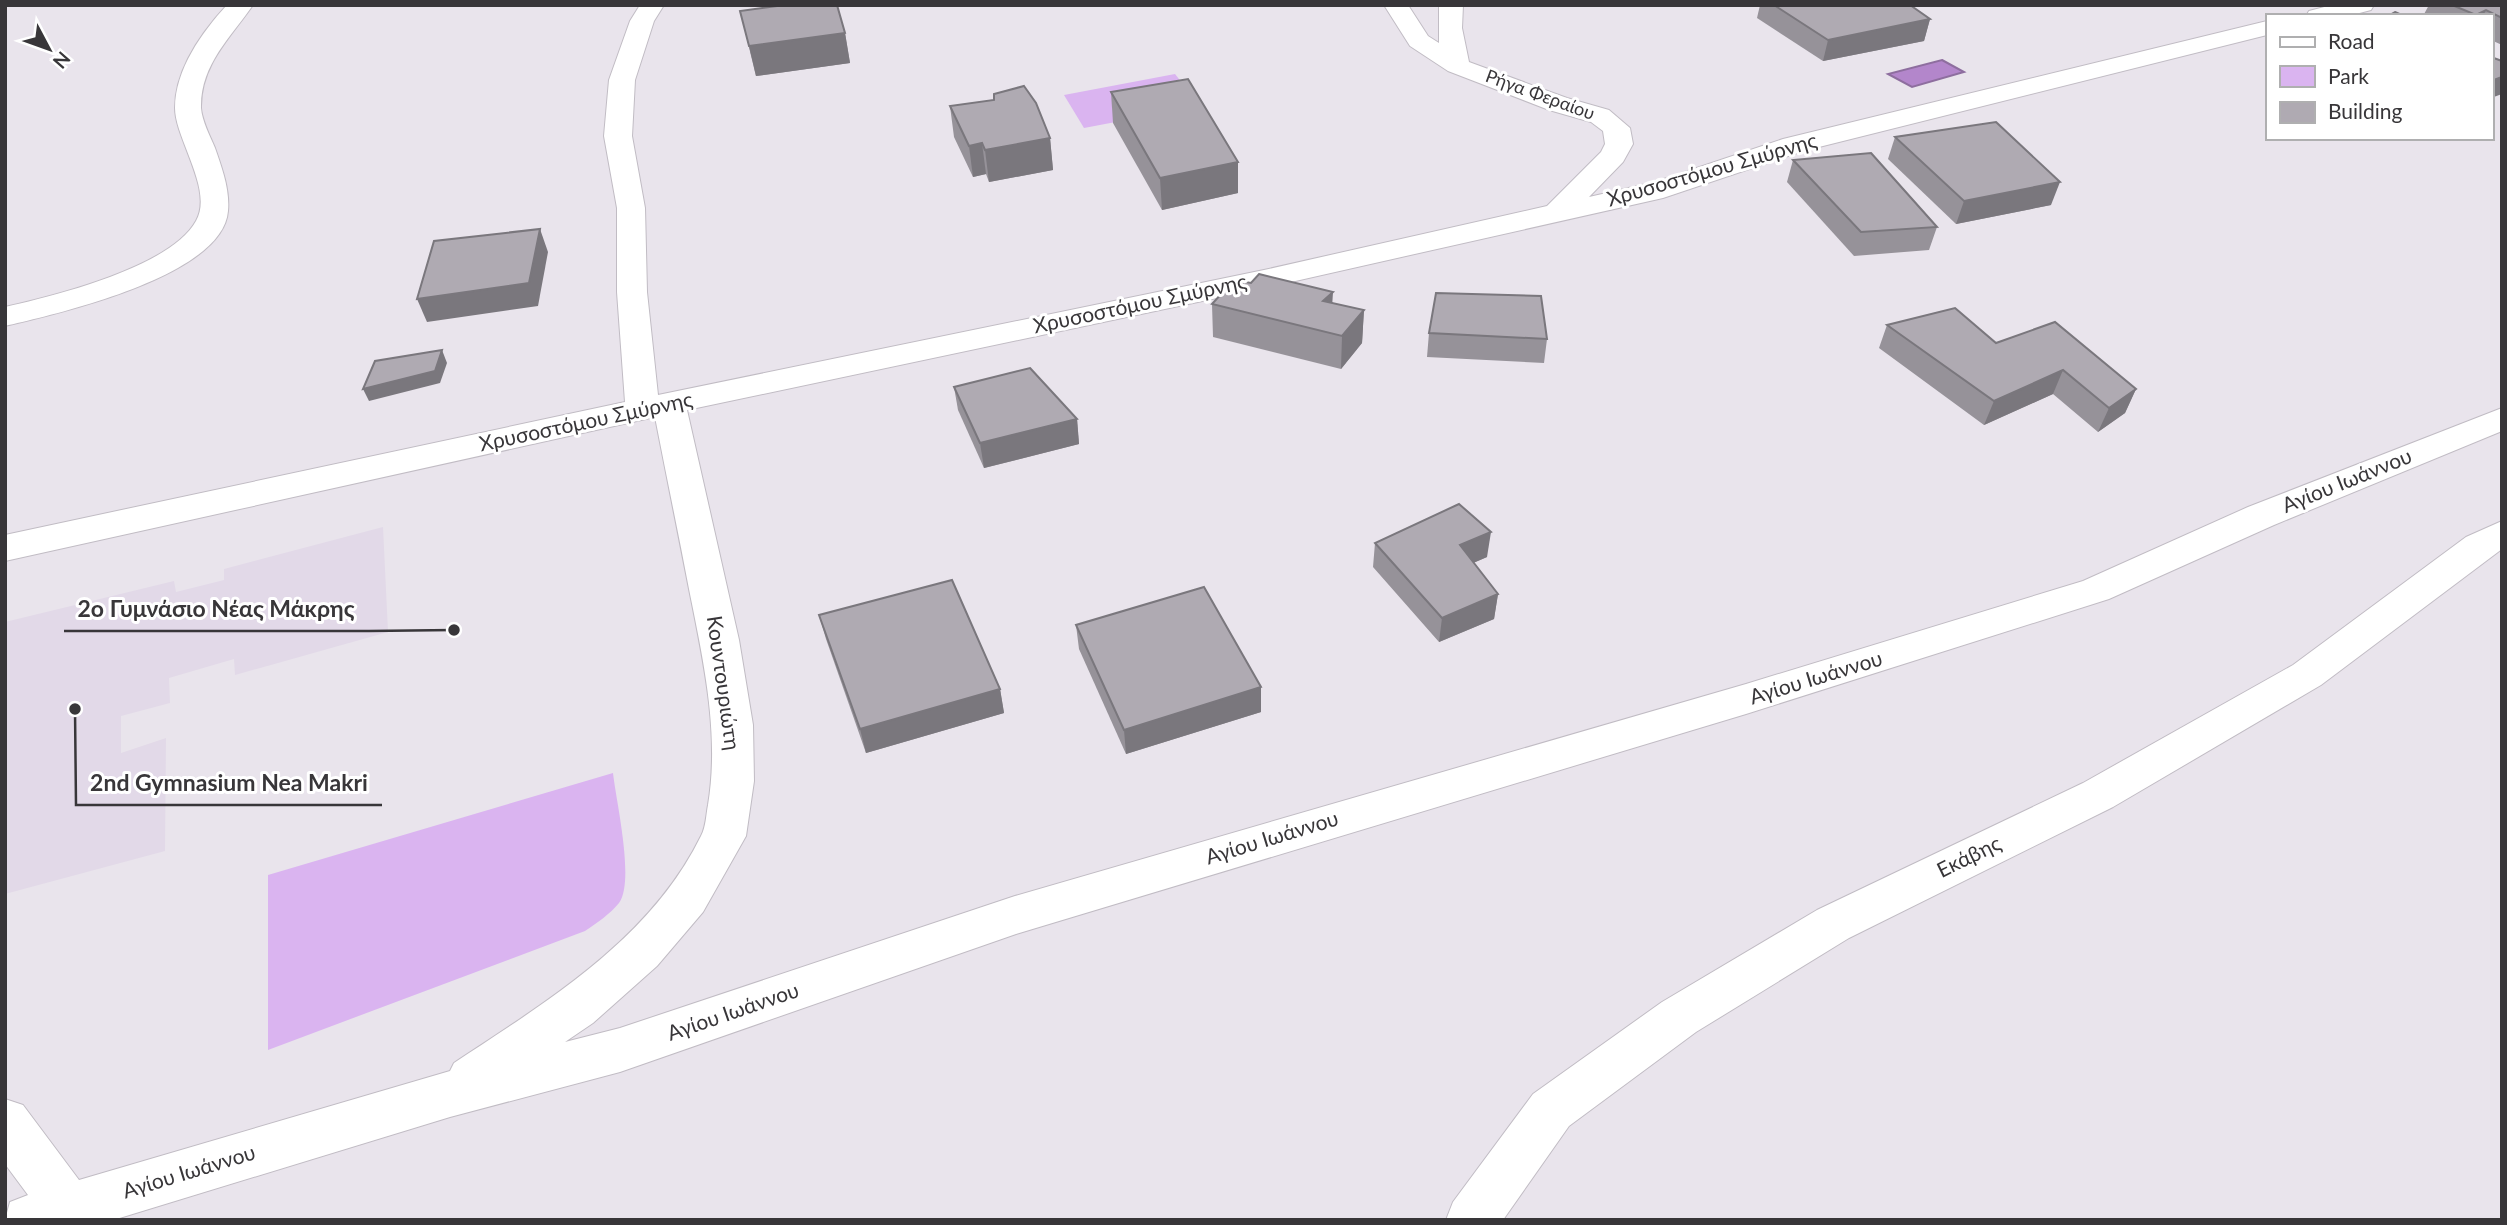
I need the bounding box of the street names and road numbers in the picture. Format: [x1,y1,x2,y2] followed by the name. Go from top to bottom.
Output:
[1483,64,1598,124] street label: Ρήγα Φεραίου
[1604,127,1820,211] street label: Χρυσοστόμου Σμύρνης
[1031,268,1249,337] street label: Χρυσοστόμου Σμύρνης
[477,386,695,455] street label: Χρυσοστόμου Σμύρνης
[2278,442,2415,517] street label: Αγίου Ιωάννου
[703,614,746,752] street label: Κουντουριώτη
[1746,644,1885,709] street label: Αγίου Ιωάννου
[1202,804,1341,869] street label: Αγίου Ιωάννου
[1932,829,2005,882] street label: Εκάβης
[663,976,802,1045] street label: Αγίου Ιωάννου
[119,1138,258,1203] street label: Αγίου Ιωάννου

